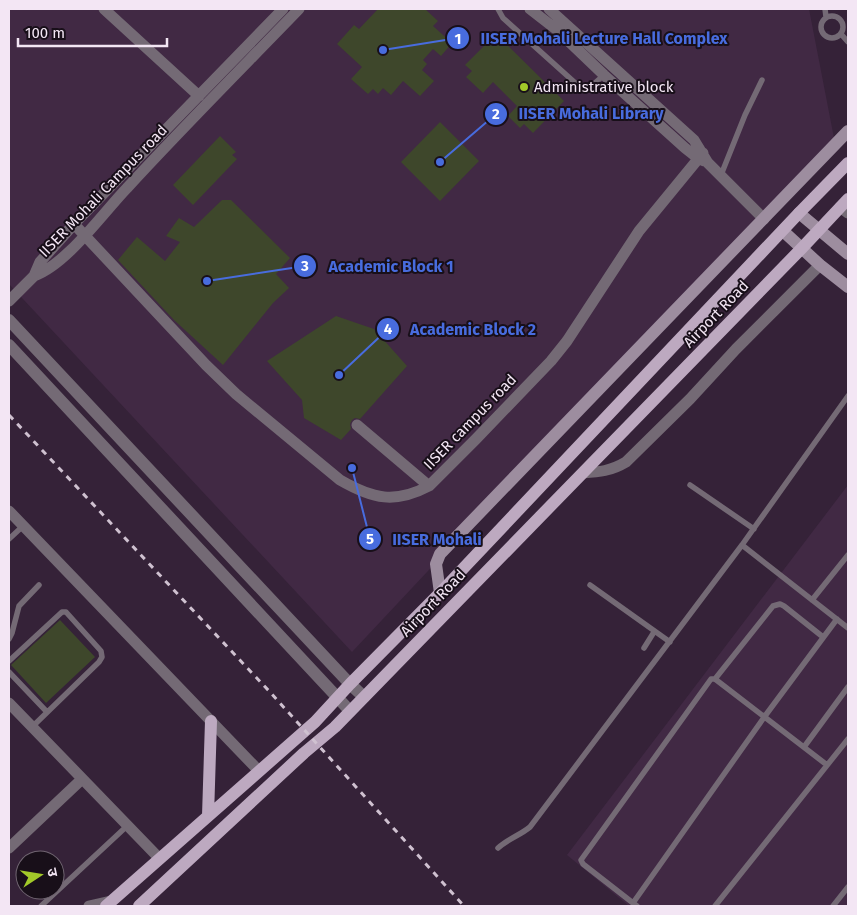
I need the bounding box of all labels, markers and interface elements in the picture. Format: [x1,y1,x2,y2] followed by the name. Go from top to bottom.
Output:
[18,15,166,47] scale bar
[446,23,738,54] callout: IISER Mohali Lecture Hall Complex
[25,24,65,42] text: 100 m
[481,29,728,48] text: IISER Mohali Lecture Hall Complex
[455,30,461,48] text: 1
[534,78,674,96] place label: Administrative block
[518,81,530,93] marker: Administrative block
[484,98,674,129] callout: IISER Mohali Library
[518,104,664,123] text: IISER Mohali Library
[492,105,500,123] text: 2
[35,121,171,261] street label: IISER Mohali Campus road
[293,251,463,282] callout: Academic Block 1
[300,257,309,275] text: 3
[327,257,454,276] text: Academic Block 1
[680,277,752,351] street label: Airport Road
[375,313,546,344] callout: Academic Block 2
[384,320,393,338] text: 4
[409,320,536,339] text: Academic Block 2
[420,370,520,474] street label: IISER campus road
[357,524,492,555] callout: IISER Mohali
[366,530,374,548] text: 5
[392,530,482,549] text: IISER Mohali
[397,566,469,640] street label: Airport Road
[15,850,65,900] north arrow
[43,867,62,879] text: उ

